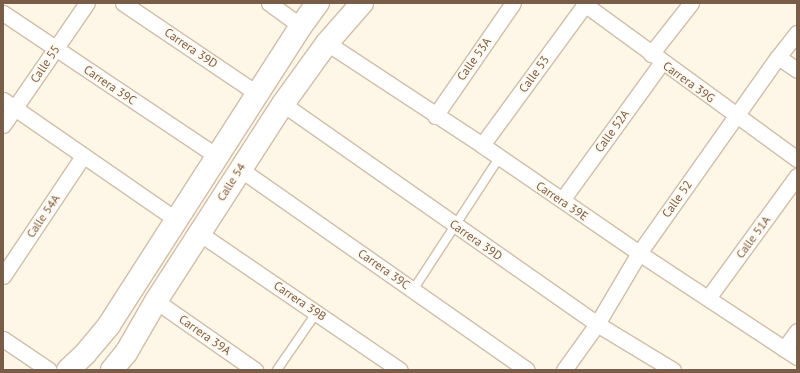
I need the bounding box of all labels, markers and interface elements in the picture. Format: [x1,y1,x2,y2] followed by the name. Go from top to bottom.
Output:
[162,25,220,71] street label: Carrera 39D
[454,35,494,83] street label: Calle 53A
[27,43,63,85] street label: Calle 55
[516,53,552,95] street label: Calle 53
[660,58,718,106] street label: Carrera 39G
[81,62,139,108] street label: Carrera 39C
[592,107,632,155] street label: Calle 52A
[214,160,248,204] street label: Calle 54
[533,178,591,224] street label: Carrera 39E
[659,178,695,220] street label: Calle 52
[23,192,63,240] street label: Calle 54A
[733,213,773,261] street label: Calle 51A
[447,217,505,263] street label: Carrera 39D
[355,246,413,292] street label: Carrera 39C
[271,278,329,324] street label: Carrera 39B
[176,312,234,358] street label: Carrera 39A

